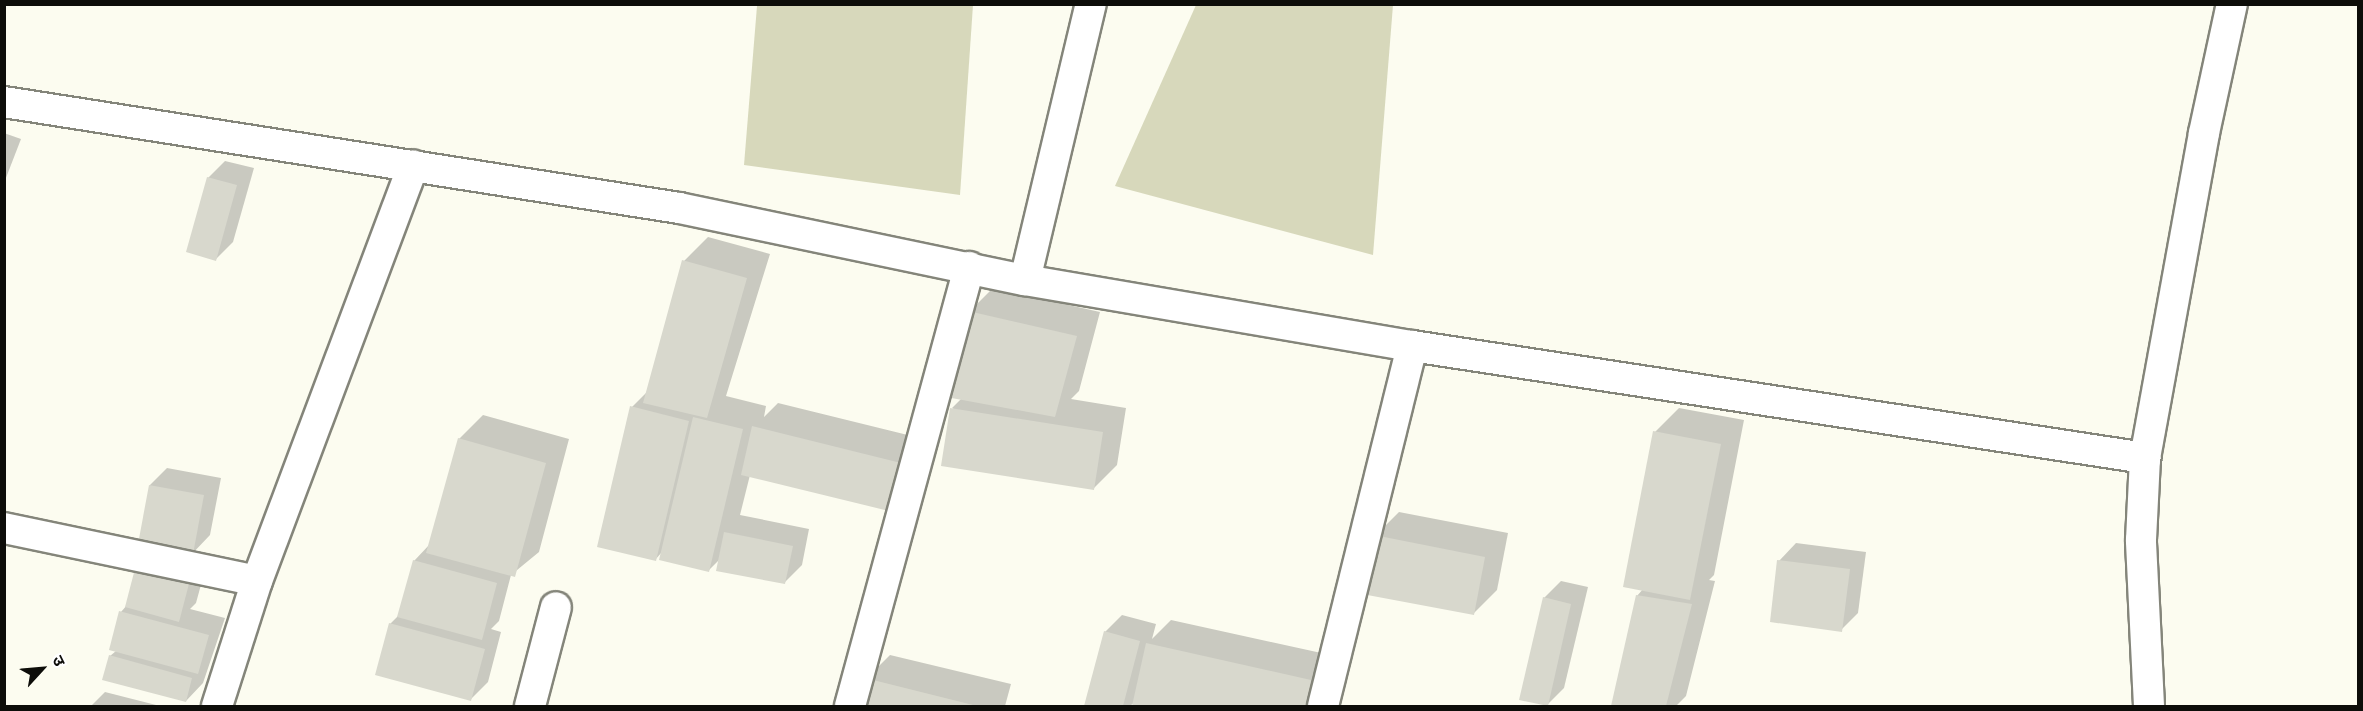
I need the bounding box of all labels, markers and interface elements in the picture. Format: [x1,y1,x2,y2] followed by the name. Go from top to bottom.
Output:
[12,639,72,699] north arrow
[47,653,69,670] text: उ

